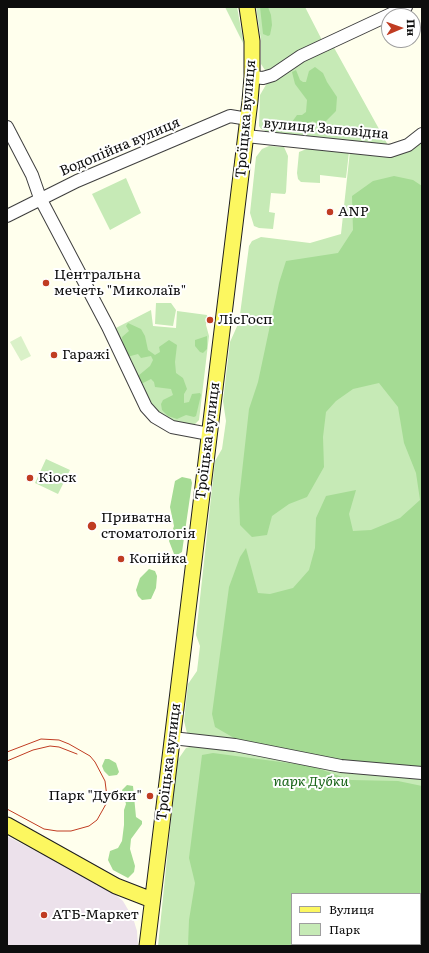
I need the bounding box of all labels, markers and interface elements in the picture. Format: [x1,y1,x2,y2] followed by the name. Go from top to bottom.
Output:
[381,8,421,48] north arrow
[404,19,420,36] text: Пн
[232,59,260,179] street label: Троїцька вулиця
[57,114,183,180] street label: Водопійна вулиця
[263,115,389,143] street label: вулиця Заповідна
[338,204,368,220] place label: ANP
[325,207,335,217] marker: ANP
[54,267,186,300] place label: Центральна мечеть "Миколаїв"
[41,278,51,288] marker: Центральна мечеть "Миколаїв"
[218,312,272,328] place label: ЛісГосп
[205,315,215,325] marker: ЛісГосп
[62,347,110,363] place label: Гаражі
[49,350,59,360] marker: Гаражі
[192,381,224,501] street label: Троїцька вулиця
[38,470,76,486] place label: Кіоск
[25,473,35,483] marker: Кіоск
[101,510,196,542] place label: Приватна стоматологія
[86,520,98,532] marker: Приватна стоматологія
[129,551,187,567] place label: Копійка
[116,554,126,564] marker: Копійка
[153,702,185,822] street label: Троїцька вулиця
[273,774,349,790] park label: парк Дубки
[48,788,142,804] place label: Парк "Дубки"
[145,791,155,801] marker: Парк "Дубки"
[291,893,421,945] legend
[329,900,374,918] text: Вулиця
[52,907,139,923] place label: АТБ-Маркет
[39,910,49,920] marker: АТБ-Маркет
[329,920,360,938] text: Парк

